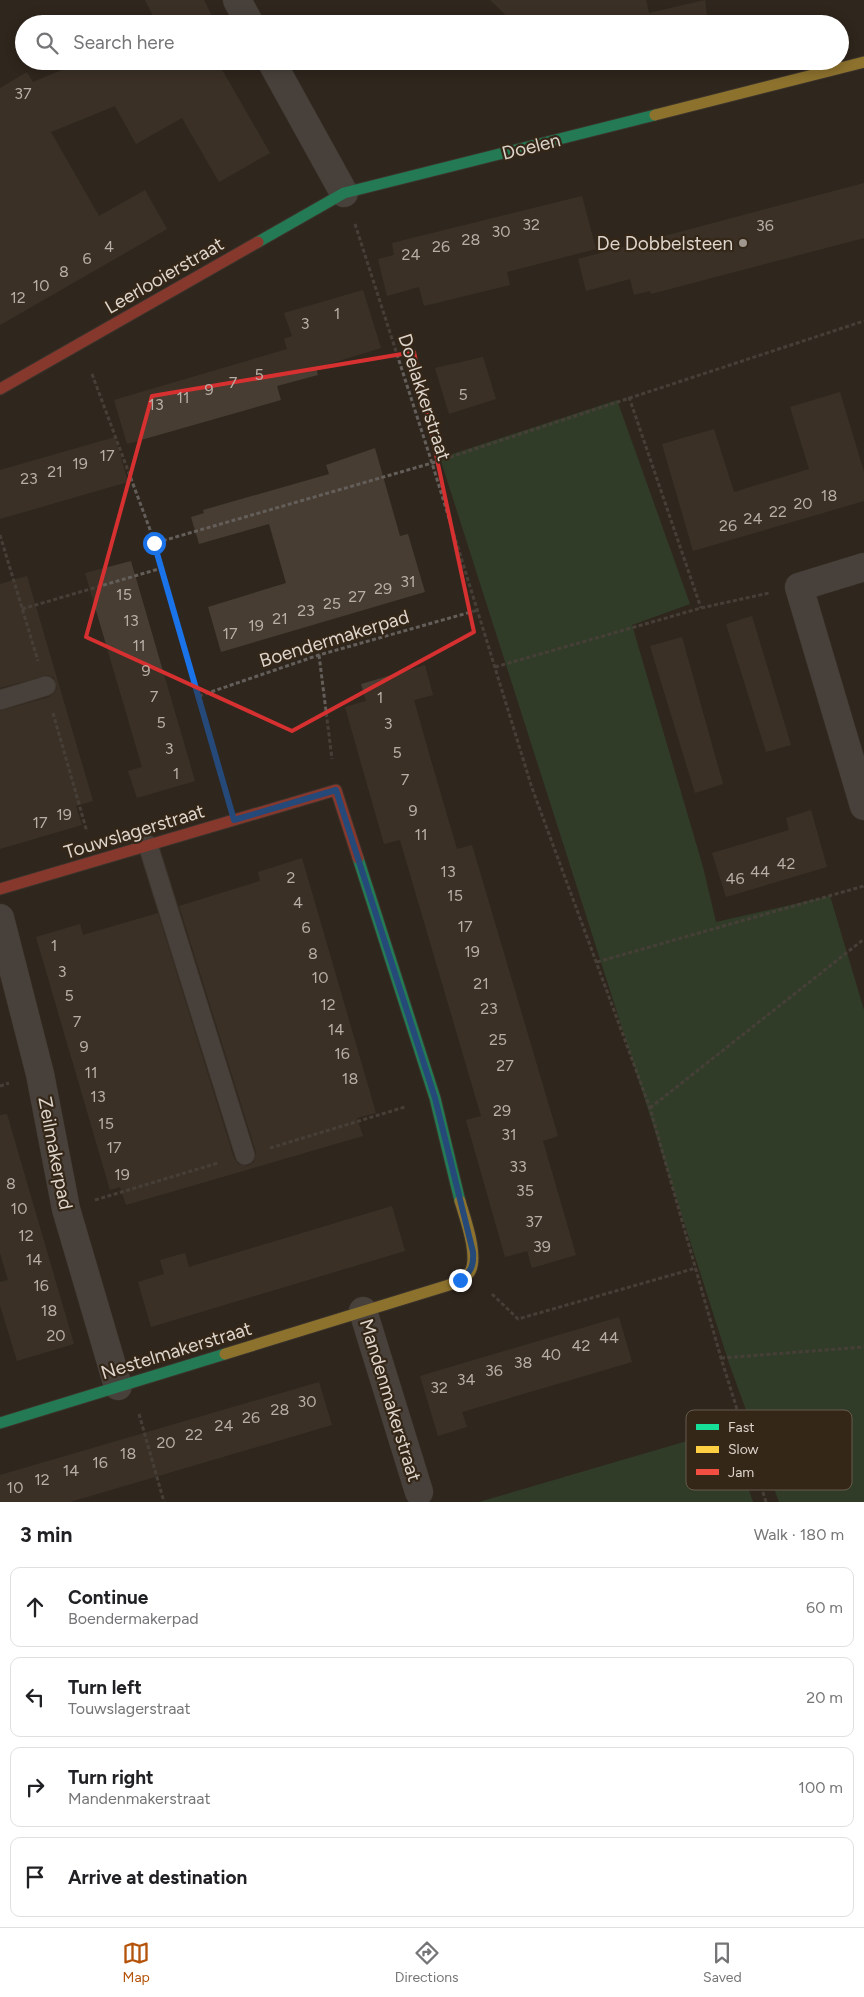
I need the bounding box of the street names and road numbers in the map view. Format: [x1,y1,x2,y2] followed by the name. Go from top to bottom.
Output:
[499,128,563,165] street label: Doelen
[101,232,228,319] street label: Leerlooierstraat
[393,331,456,464] street label: Doelakkerstraat
[257,605,412,672] street label: Boendermakerpad
[61,799,207,864] street label: Touwslagerstraat
[33,1095,78,1212] street label: Zeilmakerpad
[355,1316,426,1484] street label: Mandenmakerstraat
[98,1317,254,1384] street label: Nestelmakerstraat

